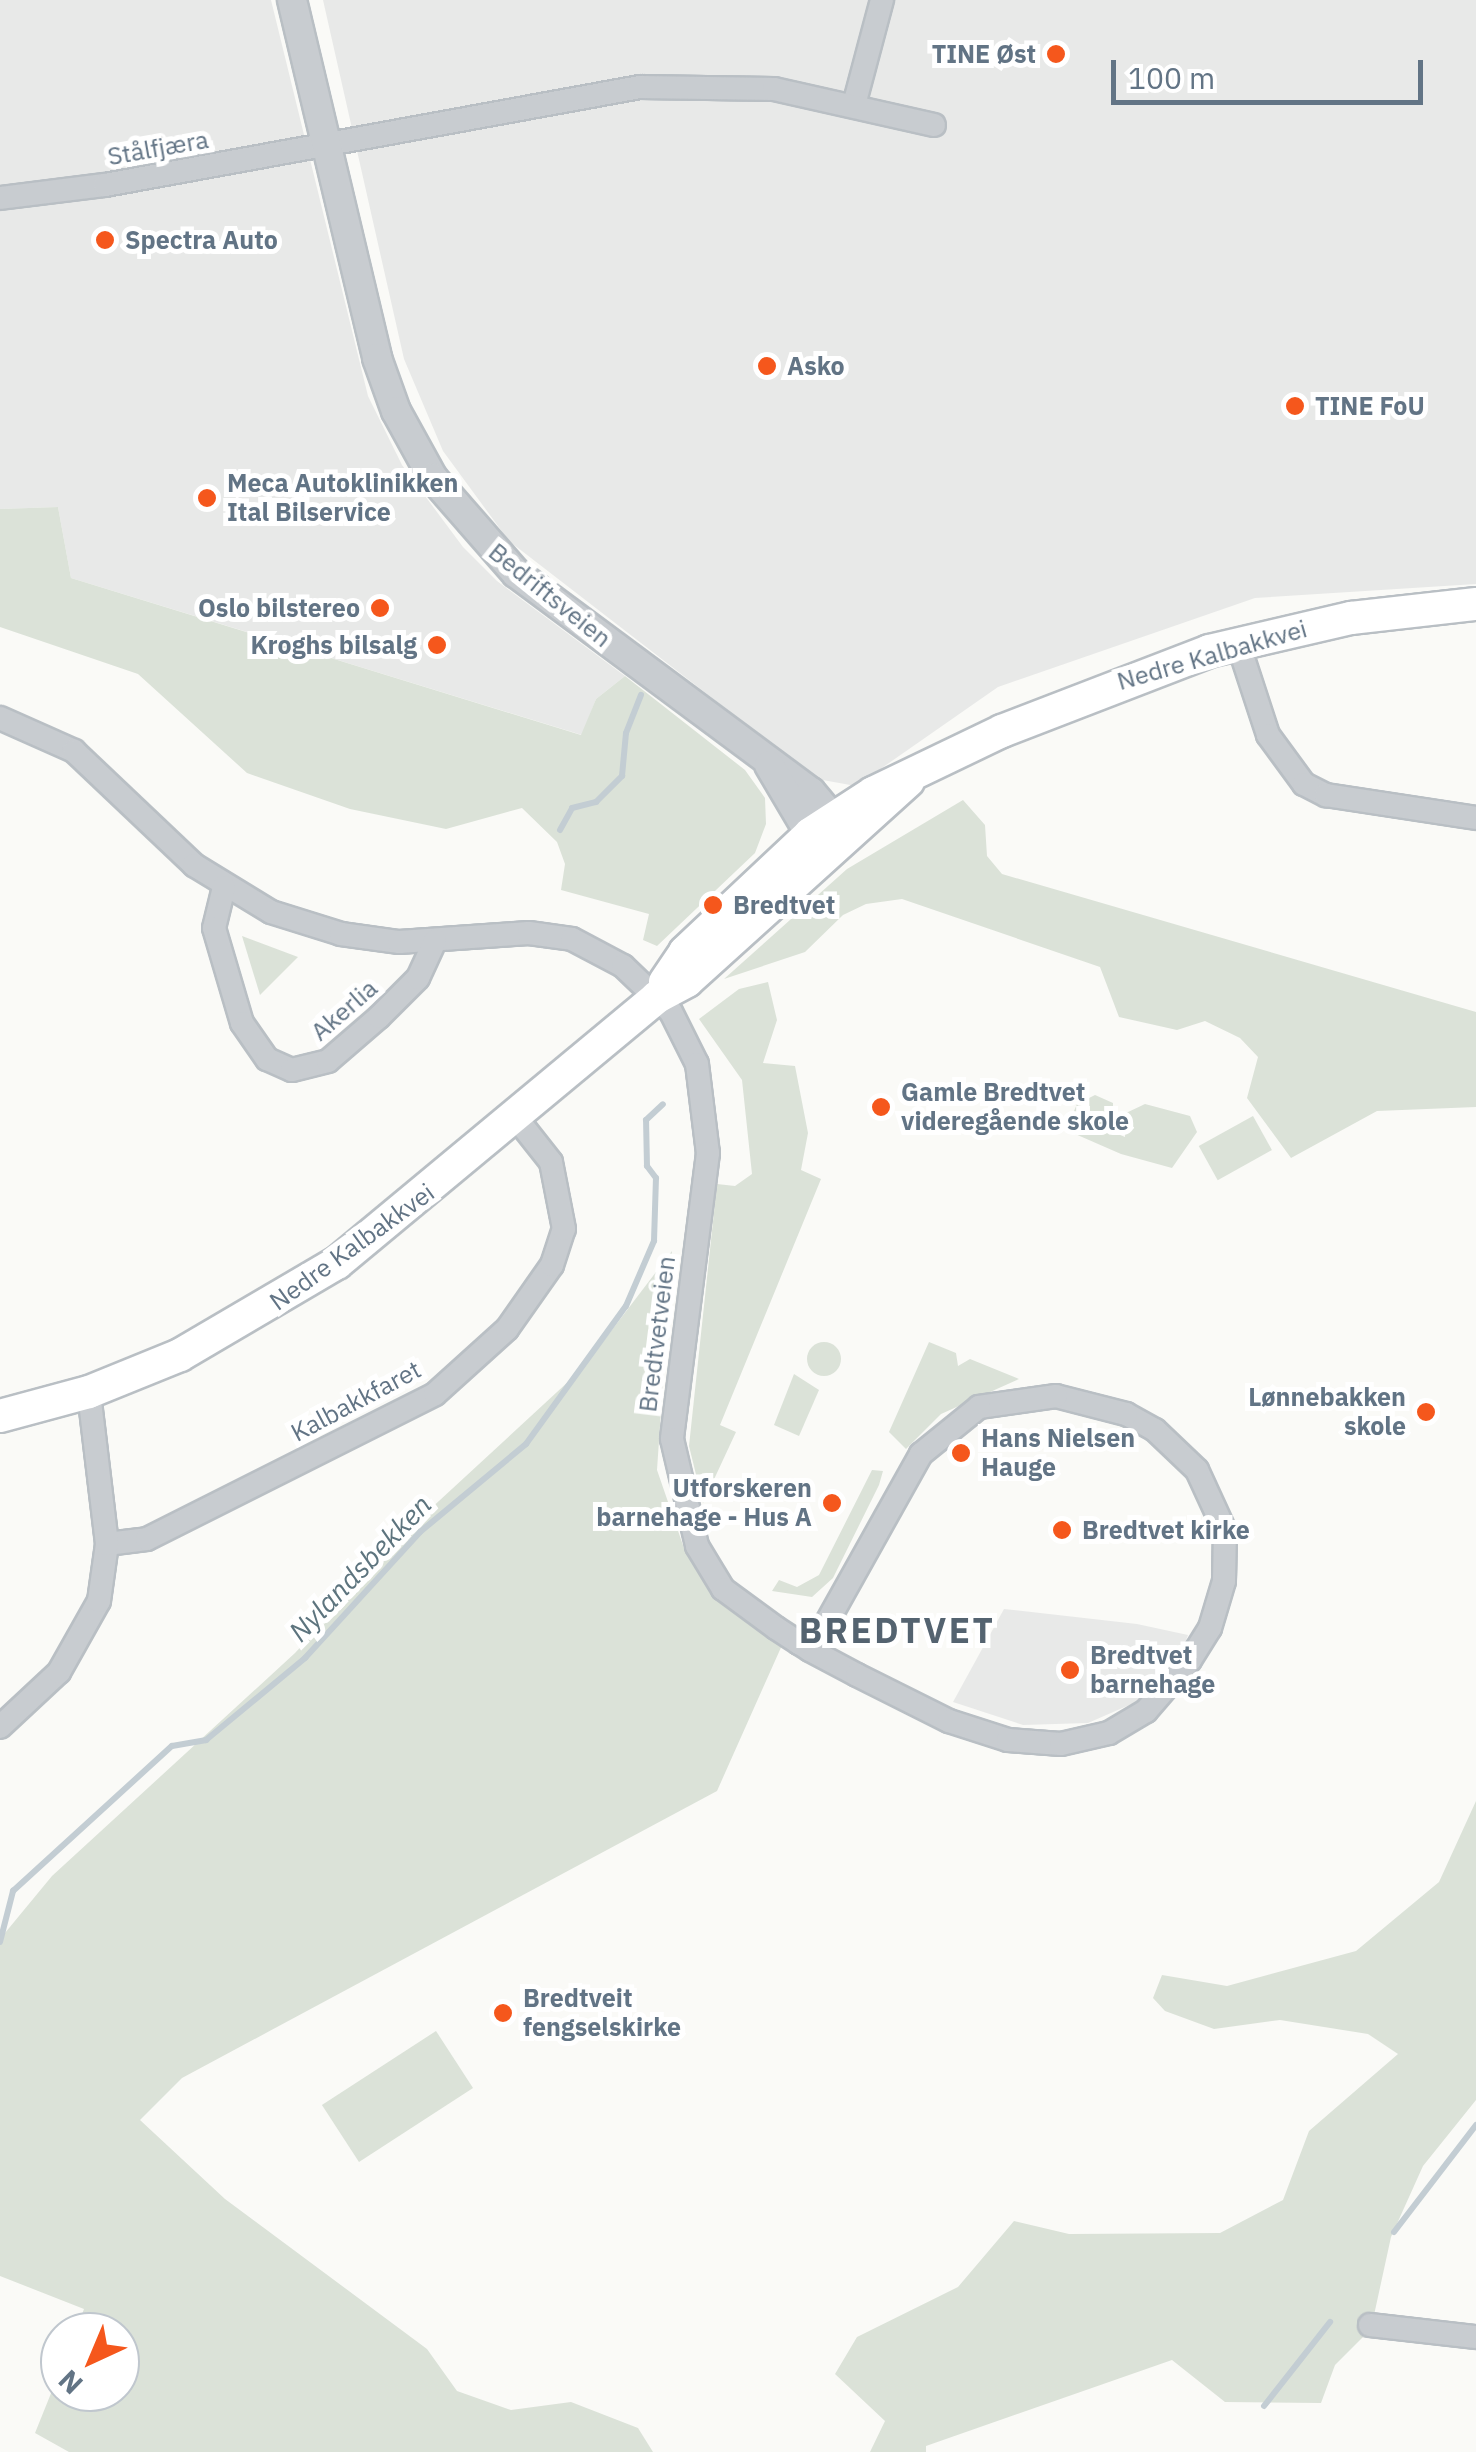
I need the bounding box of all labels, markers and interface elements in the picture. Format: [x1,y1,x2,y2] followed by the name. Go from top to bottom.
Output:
[932,39,1036,69] place label: TINE Øst
[1116,40,1428,102] scale bar
[1045,43,1067,65] marker: TINE Øst
[1128,58,1215,97] text: 100 m
[105,124,211,172] street label: Stålfjæra
[125,225,278,255] place label: Spectra Auto
[94,229,116,251] marker: Spectra Auto
[787,351,845,381] place label: Asko
[756,355,778,377] marker: Asko
[1315,391,1425,421] place label: TINE FoU
[1284,395,1306,417] marker: TINE FoU
[227,469,458,528] place label: Meca Autoklinikken Ital Bilservice
[196,487,218,509] marker: Meca Autoklinikken Ital Bilservice
[483,537,617,653] street label: Bedriftsveien
[198,593,360,623] place label: Oslo bilstereo
[369,597,391,619] marker: Oslo bilstereo
[1114,614,1310,696] street label: Nedre Kalbakkvei
[250,630,417,660] place label: Kroghs bilsalg
[426,634,448,656] marker: Kroghs bilsalg
[733,890,835,920] place label: Bredtvet
[702,894,724,916] marker: Bredtvet
[305,973,383,1047] street label: Akerlia
[901,1078,1129,1137] place label: Gamle Bredtvet videregående skole
[870,1096,892,1118] marker: Gamle Bredtvet videregående skole
[264,1177,440,1317] street label: Nedre Kalbakkvei
[633,1254,681,1414] street label: Bredtvetveien
[286,1354,426,1448] street label: Kalbakkfaret
[1248,1383,1406,1442] place label: Lønnebakken skole
[1415,1401,1437,1423] marker: Lønnebakken skole
[981,1424,1135,1483] place label: Hans Nielsen Hauge
[950,1442,972,1464] marker: Hans Nielsen Hauge
[596,1474,812,1533] place label: Utforskeren barnehage - Hus A
[282,1488,438,1648] water label: Nylandsbekken
[821,1492,843,1514] marker: Utforskeren barnehage - Hus A
[1082,1515,1250,1545] place label: Bredtvet kirke
[1051,1519,1073,1541] marker: Bredtvet kirke
[799,1609,995,1651] district label: BREDTVET
[1090,1641,1215,1700] place label: Bredtvet barnehage
[1059,1659,1081,1681] marker: Bredtvet barnehage
[523,1984,681,2043] place label: Bredtveit fengselskirke
[492,2002,514,2024] marker: Bredtveit fengselskirke
[40,2312,140,2412] north arrow
[50,2362,90,2403] text: N

